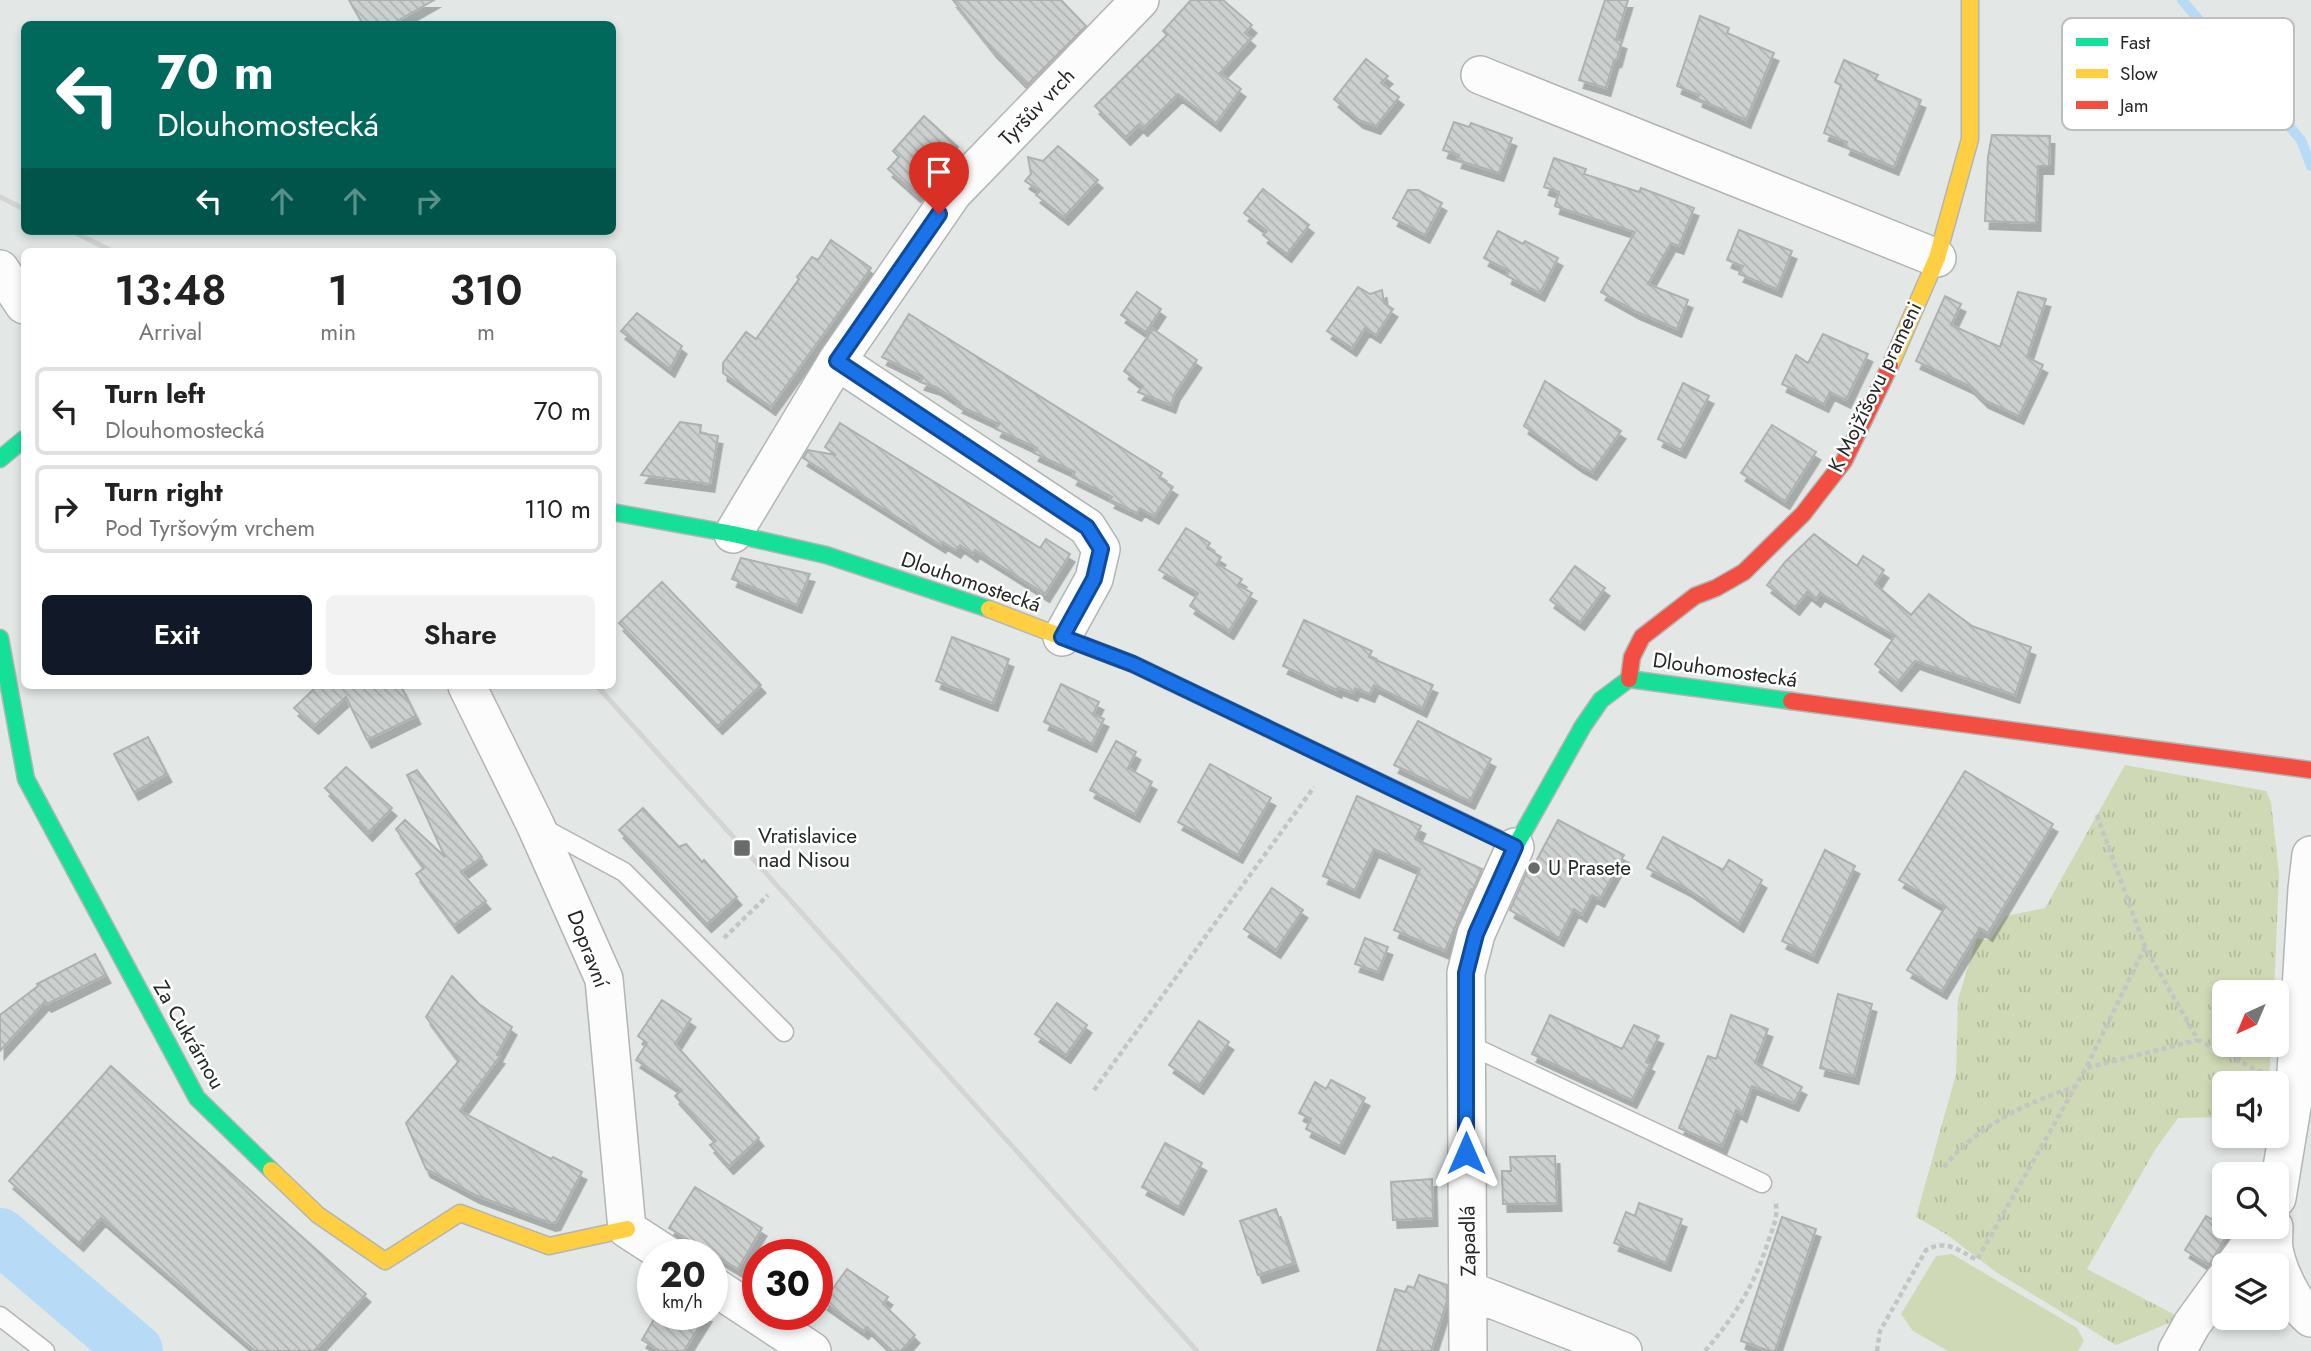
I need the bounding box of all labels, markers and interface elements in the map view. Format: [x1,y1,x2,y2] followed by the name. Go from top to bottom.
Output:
[2062,18,2294,130] legend
[2120,29,2151,56] text: Fast
[157,37,274,107] text: 70 m
[42,49,133,140] icon: left
[2120,60,2158,87] text: Slow
[992,61,1082,153] street label: Tyršův vrch
[2117,92,2149,119] text: Jam
[157,102,379,148] text: Dlouhomostecká
[909,142,969,214] pin
[920,153,958,191] icon: arrive
[190,182,228,220] icon: left
[263,182,301,220] icon: ahead
[336,182,374,220] icon: ahead
[409,182,447,220] icon: right
[115,260,227,321] text: 13:48
[328,260,348,321] text: 1
[450,260,522,321] text: 310
[1821,297,1929,477] street label: K Mojžíšovu prameni
[139,315,202,349] text: Arrival
[320,315,356,349] text: min
[477,315,495,349] text: m
[105,375,205,413] text: Turn left
[46,392,84,430] icon: left
[534,392,591,430] text: 70 m
[105,413,265,447] text: Dlouhomostecká
[105,473,223,511] text: Turn right
[46,490,84,528] icon: right
[524,490,591,528] text: 110 m
[105,511,315,545] text: Pod Tyršovým vrchem
[897,544,1045,620] street label: Dlouhomostecká
[42,595,312,675] button: Exit
[326,595,595,675] button: Share
[1651,645,1799,695] street label: Dlouhomostecká
[758,821,857,875] place label: Vratislavice nad Nisou
[732,838,752,858] marker: Vratislavice nad Nisou
[1548,853,1631,883] place label: U Prasete
[1526,860,1542,876] marker: U Prasete
[560,906,617,993] street label: Dopravní
[146,975,232,1095] street label: Za Cukrárnou
[2212,980,2289,1057] north arrow
[2212,980,2289,1330] map controls
[2212,1071,2289,1148] button: sound
[1429,1116,1503,1190] position arrow
[2212,1162,2289,1239] button: search
[1452,1205,1484,1277] street label: Zapadlá
[742,1239,833,1330] speed limit sign: 30
[659,1250,706,1300] text: 20
[2212,1253,2289,1330] button: layers
[662,1289,703,1315] text: km/h

